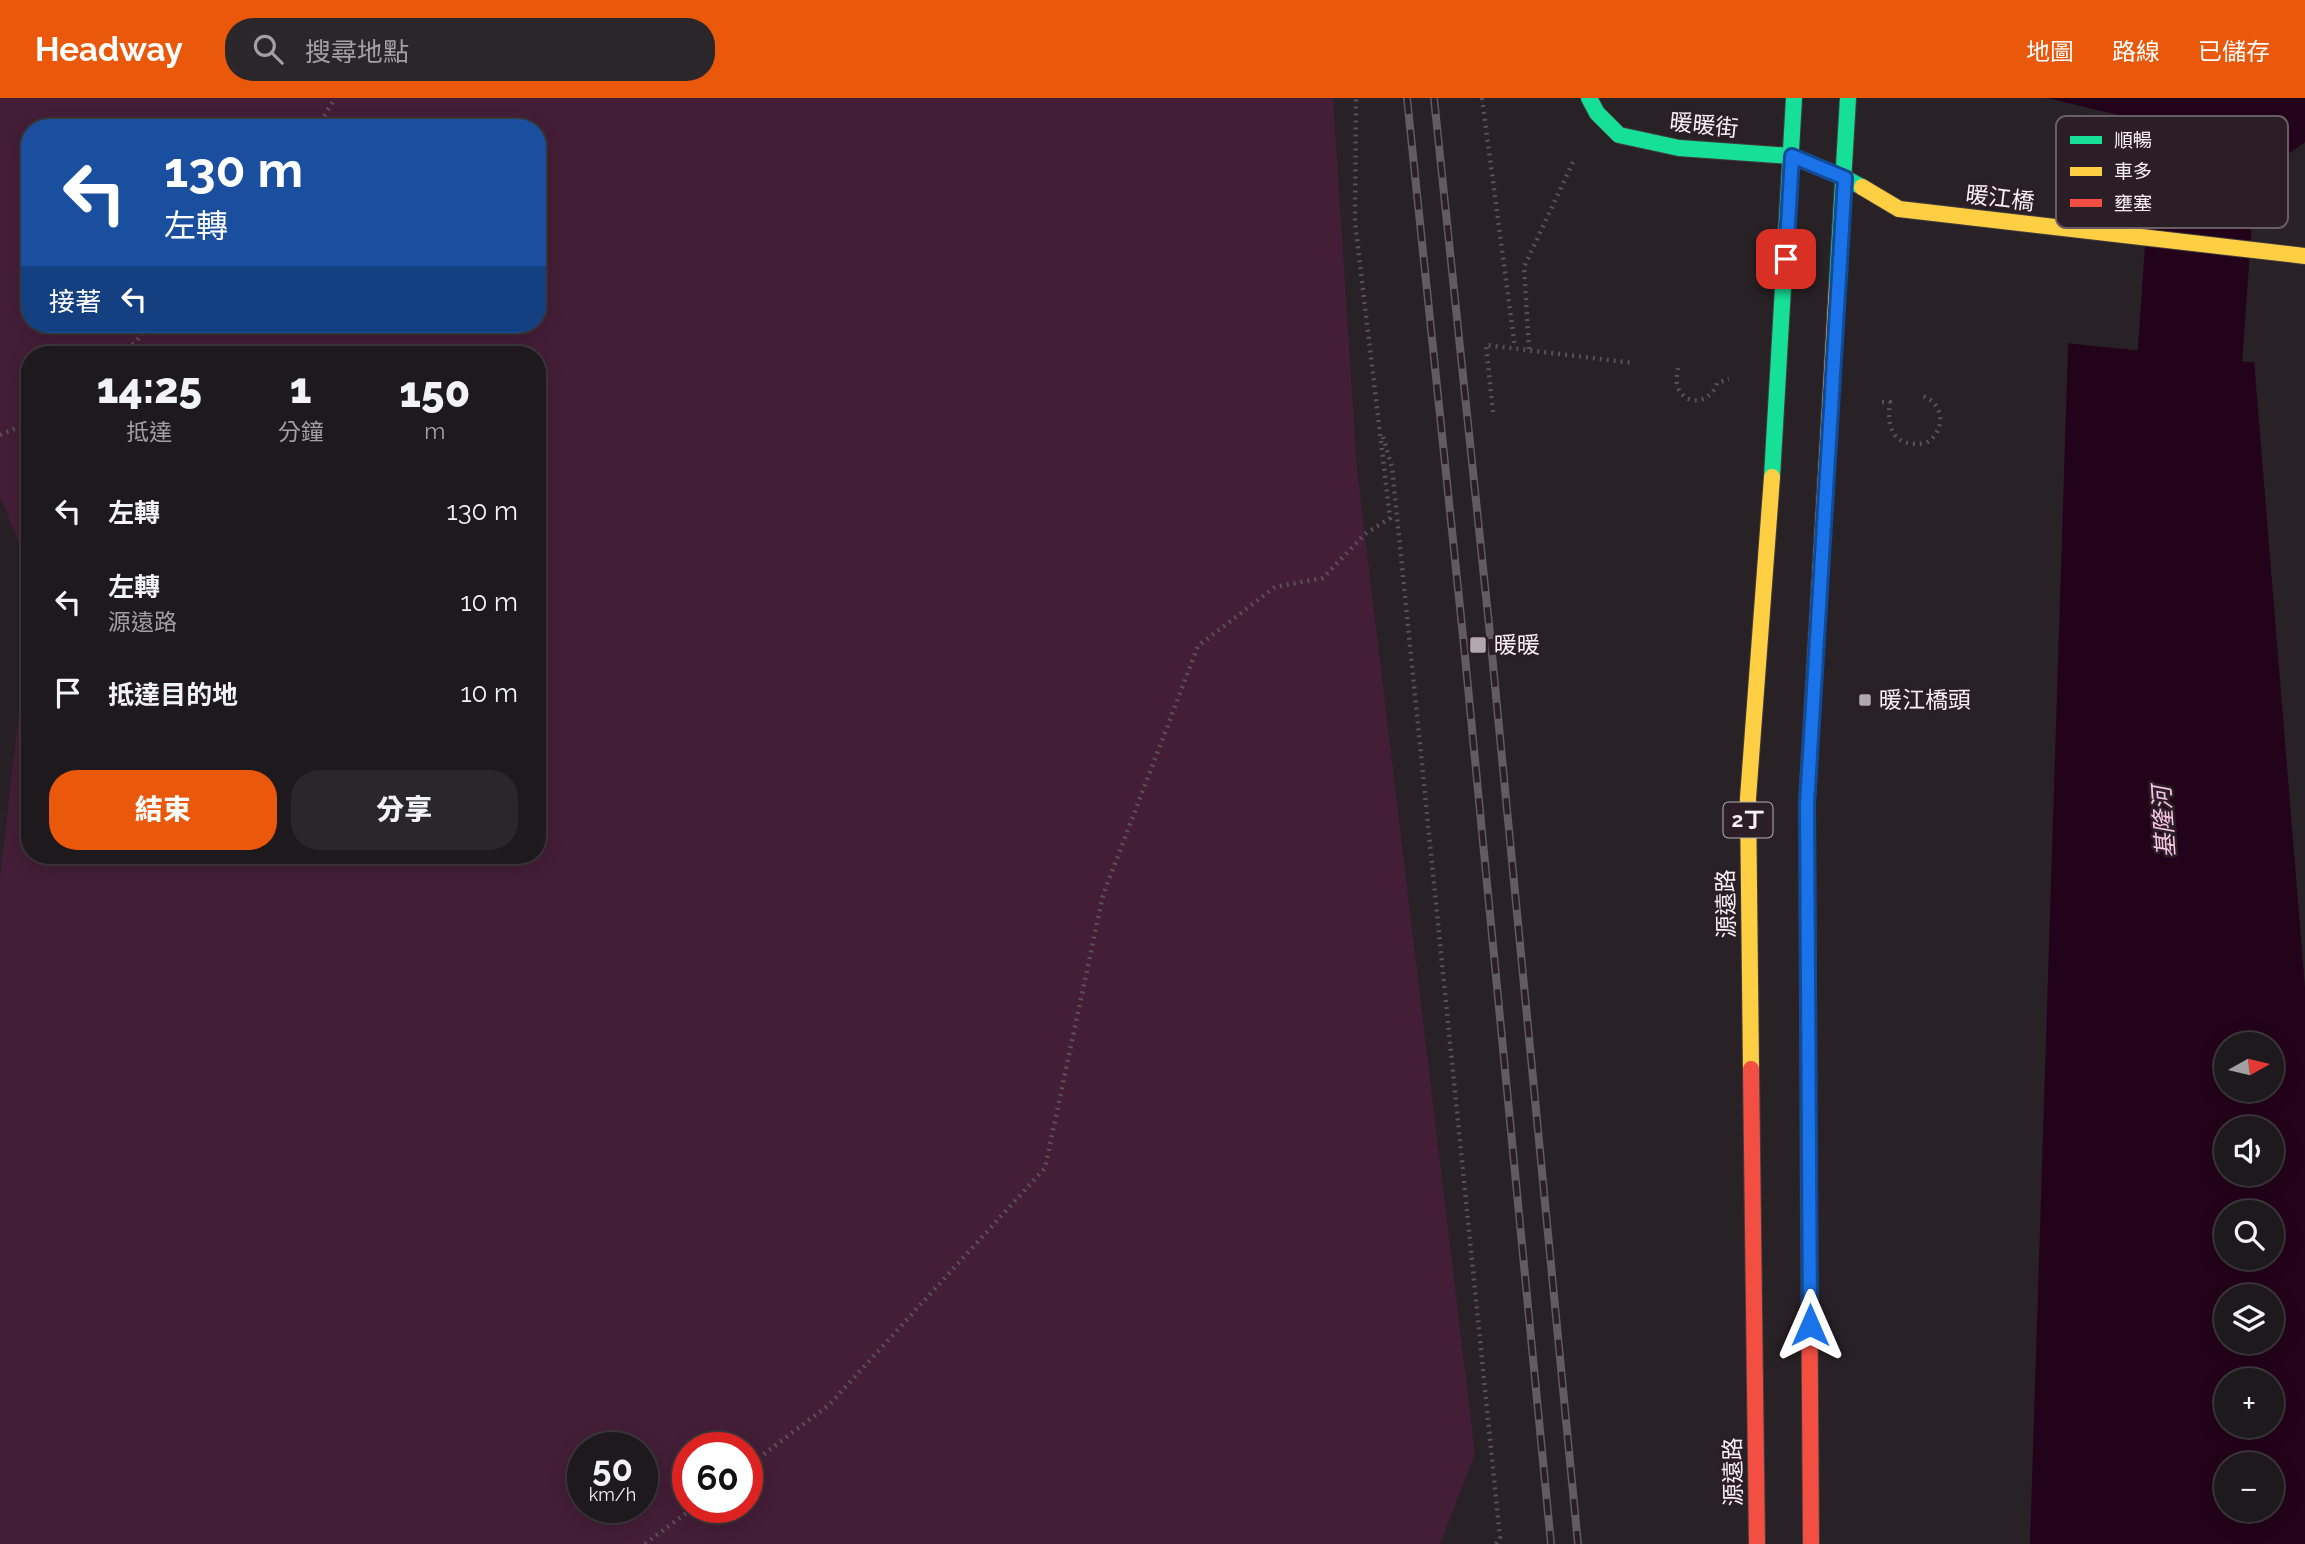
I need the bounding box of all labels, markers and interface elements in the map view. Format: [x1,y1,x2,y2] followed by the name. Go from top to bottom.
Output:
[225,18,715,81] search box
[35,30,183,69] text: Headway
[249,30,287,68] icon: search
[305,37,409,67] text: 搜尋地點
[2026,37,2074,66] text: 地圖
[2112,37,2160,66] text: 路線
[2198,37,2270,66] text: 已儲存
[1668,107,1740,142] street label: 暖暖街
[2056,116,2288,228] legend
[2114,129,2152,151] text: 順暢
[164,141,303,198] text: 130 m
[49,147,140,238] icon: left
[2114,160,2152,182] text: 車多
[1964,180,2036,215] street label: 暖江橋
[2114,192,2152,214] text: 壅塞
[164,207,228,244] text: 左轉
[1756,229,1816,289] pin
[1767,240,1805,278] icon: arrive
[115,280,153,318] icon: left
[49,287,101,317] text: 接著
[97,364,202,413] text: 14:25
[290,364,312,413] text: 1
[399,368,470,417] text: 150
[424,417,445,444] text: m
[126,418,172,445] text: 抵達
[278,418,324,445] text: 分鐘
[49,492,87,530] icon: left
[447,496,518,526] text: 130 m
[108,498,160,528] text: 左轉
[108,572,160,602] text: 左轉
[49,583,87,621] icon: left
[460,587,518,617] text: 10 m
[108,608,177,635] text: 源遠路
[1494,631,1540,658] place label: 暖暖
[1468,635,1488,655] marker: 暖暖
[49,674,87,712] icon: arrive
[460,678,518,708] text: 10 m
[108,680,238,710] text: 抵達目的地
[1879,686,1971,713] place label: 暖江橋頭
[1857,692,1873,708] marker: 暖江橋頭
[49,770,277,850] button: 結束
[291,770,518,850] button: 分享
[2146,781,2180,859] water label: 基隆河
[1724,802,1772,838] road number: 2丁
[1711,869,1740,939] street label: 源遠路
[2214,1032,2284,1102] north arrow
[2214,1032,2284,1522] map controls
[2214,1116,2284,1186] button: sound
[2214,1200,2284,1270] button: search
[2214,1284,2284,1354] button: layers
[1773,1288,1847,1362] position arrow
[2214,1368,2284,1438] button: +
[672,1432,763,1523] speed limit sign: 60
[1718,1437,1747,1507] street label: 源遠路
[592,1448,633,1489] text: 50
[2214,1452,2284,1522] button: −
[589,1484,636,1505] text: km/h

